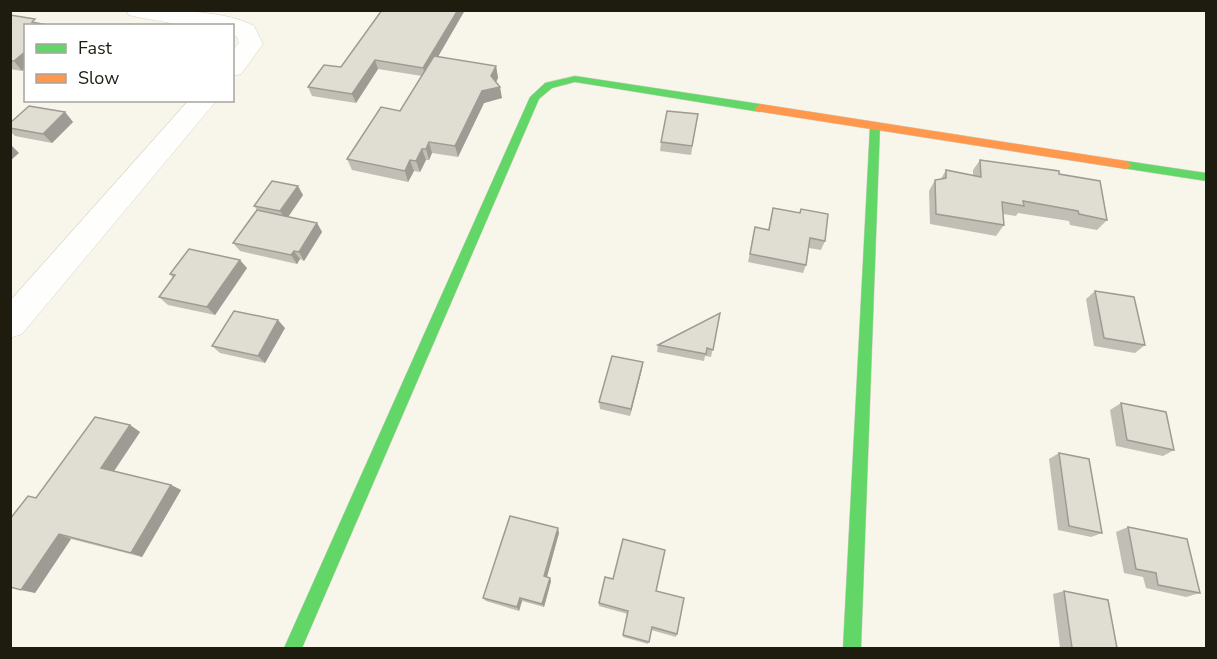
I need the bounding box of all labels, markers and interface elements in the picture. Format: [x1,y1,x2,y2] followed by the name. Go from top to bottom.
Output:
[24,24,234,102] legend
[78,36,113,60] text: Fast
[78,66,119,90] text: Slow

